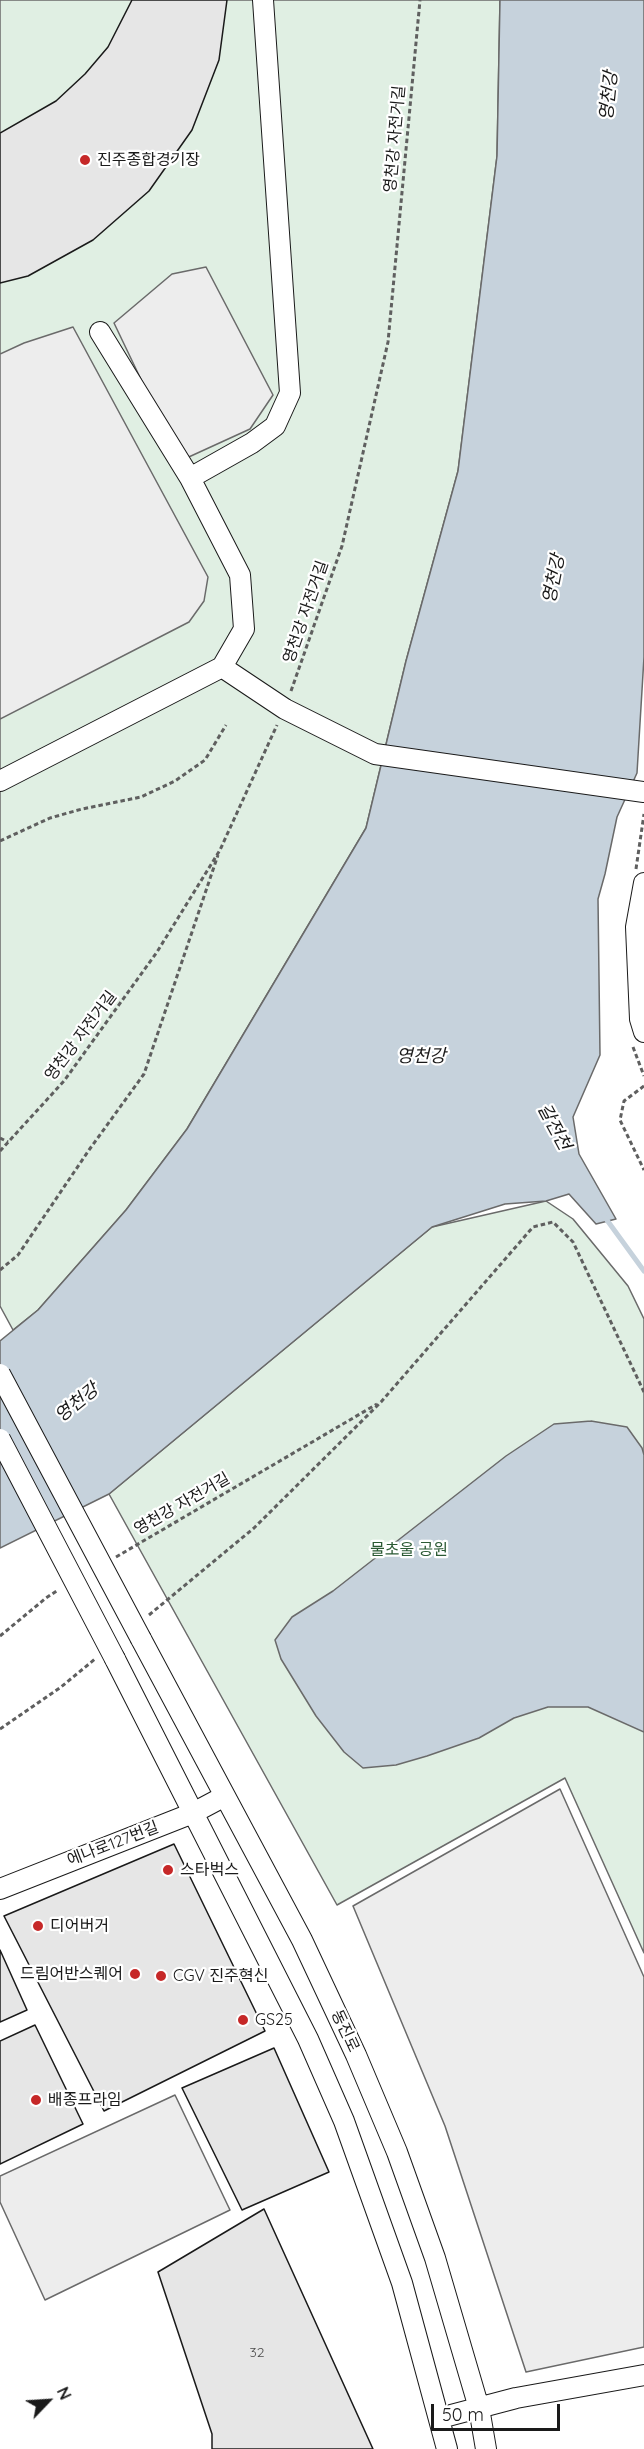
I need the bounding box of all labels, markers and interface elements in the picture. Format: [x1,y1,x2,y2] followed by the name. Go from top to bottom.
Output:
[596,70,622,122] water label: 영천강
[381,85,409,193] street label: 영천강 자전거길
[97,150,200,170] place label: 진주종합경기장
[78,153,92,167] marker: 진주종합경기장
[539,553,569,605] water label: 영천강
[279,558,333,666] street label: 영천강 자전거길
[41,987,121,1085] street label: 영천강 자전거길
[396,1046,446,1068] water label: 영천강
[533,1100,575,1154] water label: 갈전천
[51,1379,103,1427] water label: 영천강
[131,1469,233,1539] street label: 영천강 자전거길
[370,1540,448,1560] park label: 물초울 공원
[65,1818,161,1870] street label: 에나로127번길
[180,1860,239,1880] place label: 스타벅스
[161,1863,175,1877] marker: 스타벅스
[50,1916,109,1936] place label: 디어버거
[31,1919,45,1933] marker: 디어버거
[20,1964,123,1984] place label: 드림어반스퀘어
[173,1966,268,1986] place label: CGV 진주혁신
[128,1967,142,1981] marker: 드림어반스퀘어
[154,1969,168,1983] marker: CGV 진주혁신
[327,2007,363,2055] street label: 동진로
[255,2010,293,2030] place label: GS25
[236,2013,250,2027] marker: GS25
[48,2090,122,2110] place label: 배종프라임
[29,2093,43,2107] marker: 배종프라임
[249,2345,265,2361] house number: 32
[18,2371,78,2431] north arrow
[53,2384,76,2403] text: N
[434,2392,563,2430] scale bar
[442,2403,484,2426] text: 50 m

